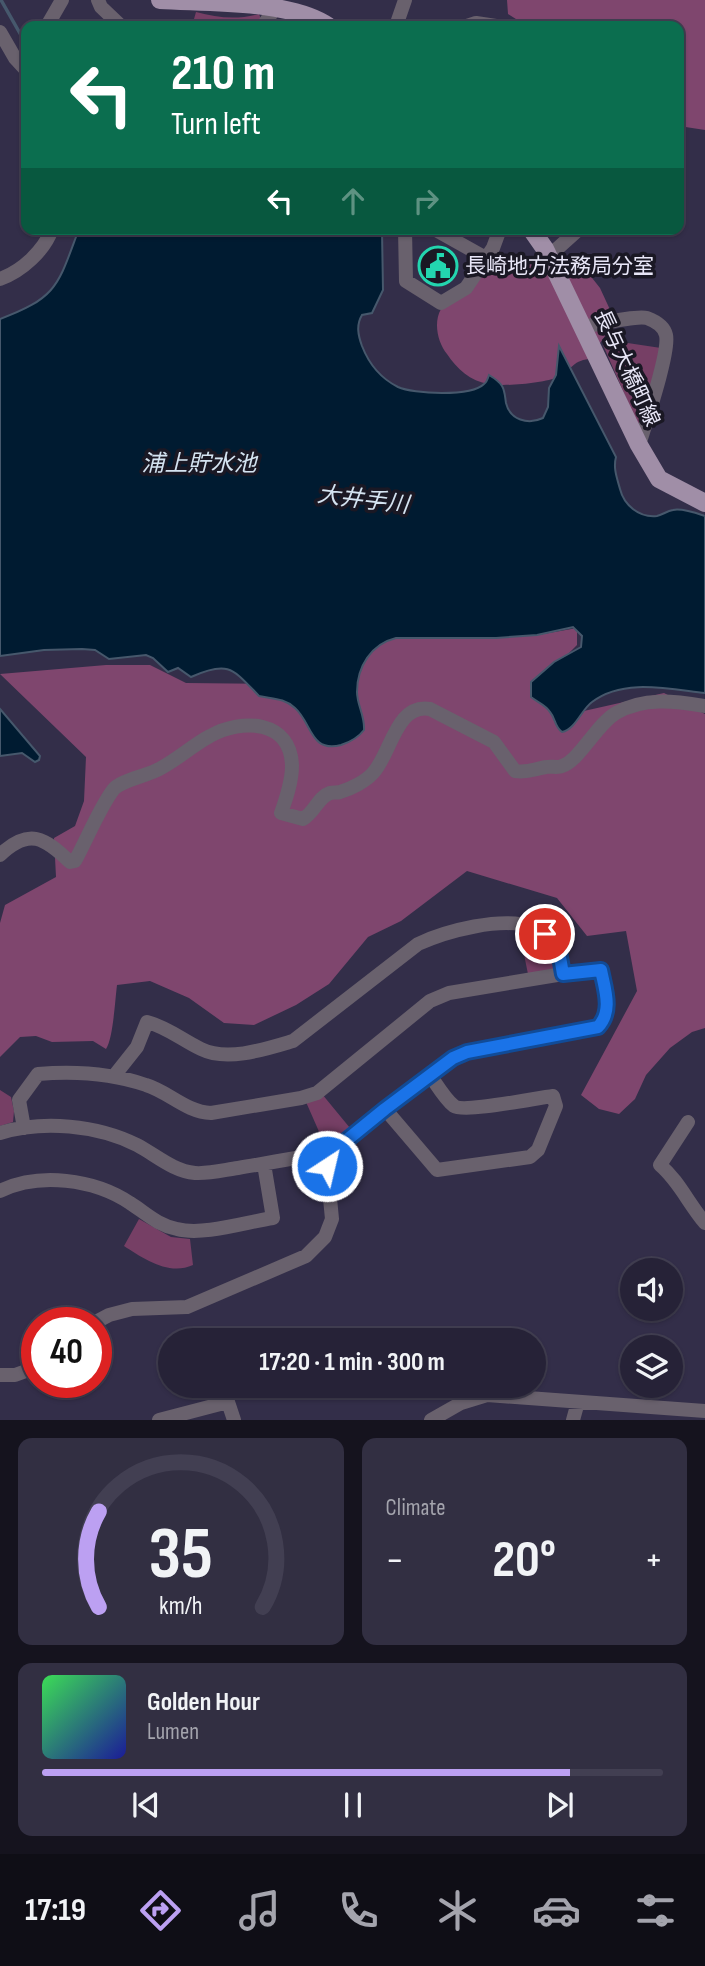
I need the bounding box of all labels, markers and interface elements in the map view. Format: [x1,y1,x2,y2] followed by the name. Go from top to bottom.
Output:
[171,45,275,104] text: 210 m
[56,49,147,140] icon: left
[171,105,261,144] text: Turn left
[261,182,299,220] icon: left
[334,182,372,220] icon: ahead
[407,182,445,220] icon: right
[417,245,459,287] public building icon: 長崎地方法務局分室
[465,254,654,279] place label: 長崎地方法務局分室
[589,306,665,430] street label: 長与大橋町線
[142,450,259,478] water label: 浦上貯水池
[316,480,413,520] water label: 大井手川
[515,904,575,964] pin
[526,915,564,953] icon: arrive
[290,1129,364,1203] position arrow
[620,1258,683,1398] map controls
[620,1258,683,1321] button: sound
[21,1307,112,1398] speed limit sign: 40
[620,1335,683,1398] button: layers
[259,1347,445,1378] text: 17:20 · 1 min · 300 m
[386,1494,445,1522] text: Climate
[148,1512,213,1600] text: 35
[492,1529,556,1592] text: 20°
[386,1538,404,1583] text: −
[644,1538,663,1583] text: +
[159,1591,202,1622] text: km/h
[147,1687,260,1718] text: Golden Hour
[147,1718,199,1746] text: Lumen
[127,1786,165,1824] icon: previous
[334,1786,372,1824] icon: pause
[541,1786,579,1824] icon: next
[136,1886,185,1935] icon: directions
[235,1886,284,1935] icon: music
[334,1886,383,1935] icon: phone
[433,1886,482,1935] icon: climate
[532,1886,581,1935] icon: car
[631,1886,680,1935] icon: filters
[25,1891,86,1930] text: 17:19

